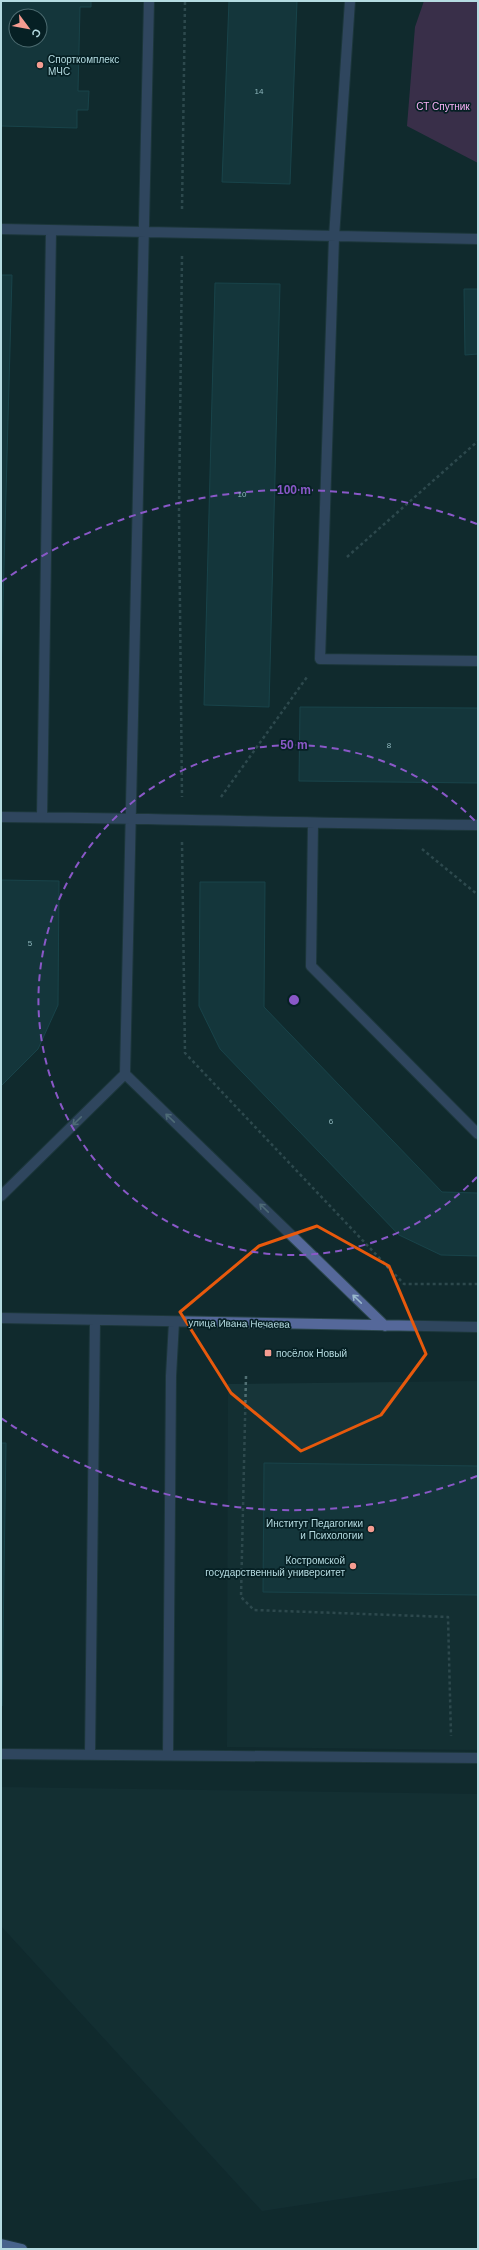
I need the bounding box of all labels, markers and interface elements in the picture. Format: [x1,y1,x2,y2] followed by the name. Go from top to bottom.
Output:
[8,8,48,48] north arrow
[29,27,44,40] text: С
[48,54,119,77] place label: Спорткомплекс МЧС
[35,60,45,70] marker: Спорткомплекс МЧС
[255,87,264,96] house number: 14
[416,101,470,112] park label: СТ Спутник
[277,483,311,497] text: 100 m
[238,490,247,499] house number: 10
[280,738,308,752] text: 50 m
[387,741,392,750] house number: 8
[28,939,33,948] house number: 5
[287,993,301,1007] centre of rings
[165,1113,175,1123] one-way arrow
[72,1116,82,1126] one-way arrow
[329,1117,334,1126] house number: 6
[259,1204,269,1213] one-way arrow
[352,1294,362,1304] one-way arrow
[188,1317,290,1330] street label: улица Ивана Нечаева
[263,1348,273,1358] marker: посёлок Новый
[276,1348,347,1359] place label: посёлок Новый
[266,1518,363,1541] place label: Институт Педагогики и Психологии
[366,1524,376,1534] marker: Институт Педагогики и Психологии
[205,1555,345,1578] place label: Костромской государственный университет
[348,1561,358,1571] marker: Костромской государственный университет

